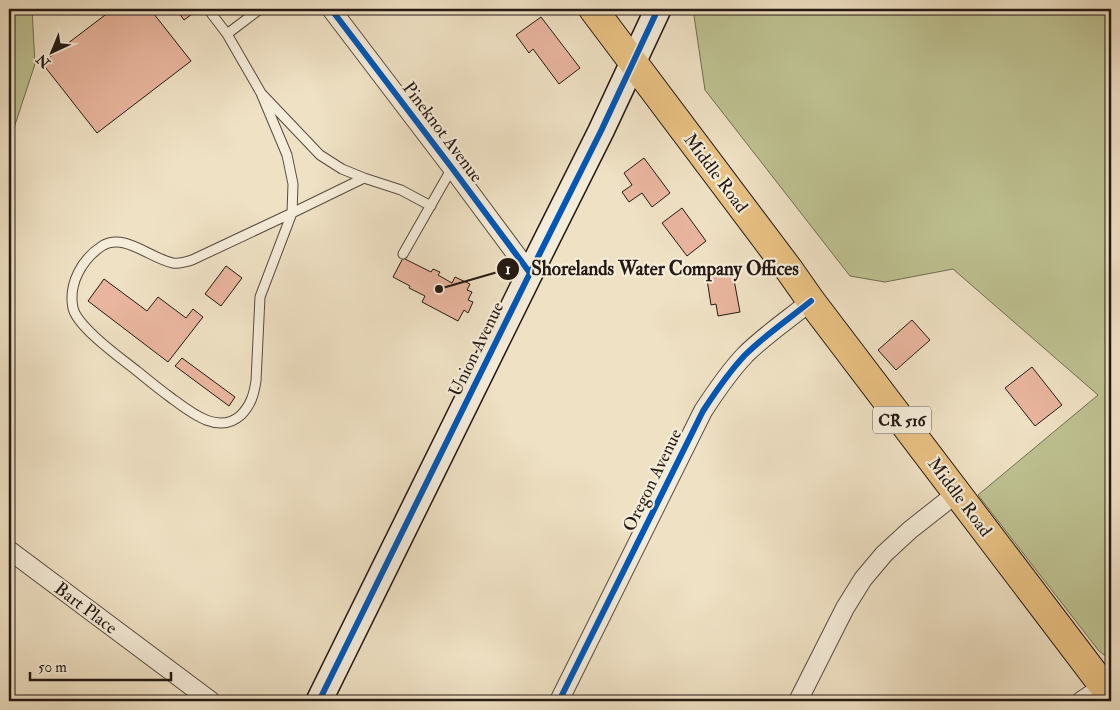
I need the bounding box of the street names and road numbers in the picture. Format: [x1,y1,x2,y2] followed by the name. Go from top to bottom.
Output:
[397,77,488,188] street label: Pineknot Avenue
[678,129,753,218] street label: Middle Road
[444,298,509,400] street label: Union Avenue
[873,406,931,434] road number: CR 516
[618,425,687,535] street label: Oregon Avenue
[922,453,997,542] street label: Middle Road
[50,577,122,640] street label: Bart Place

